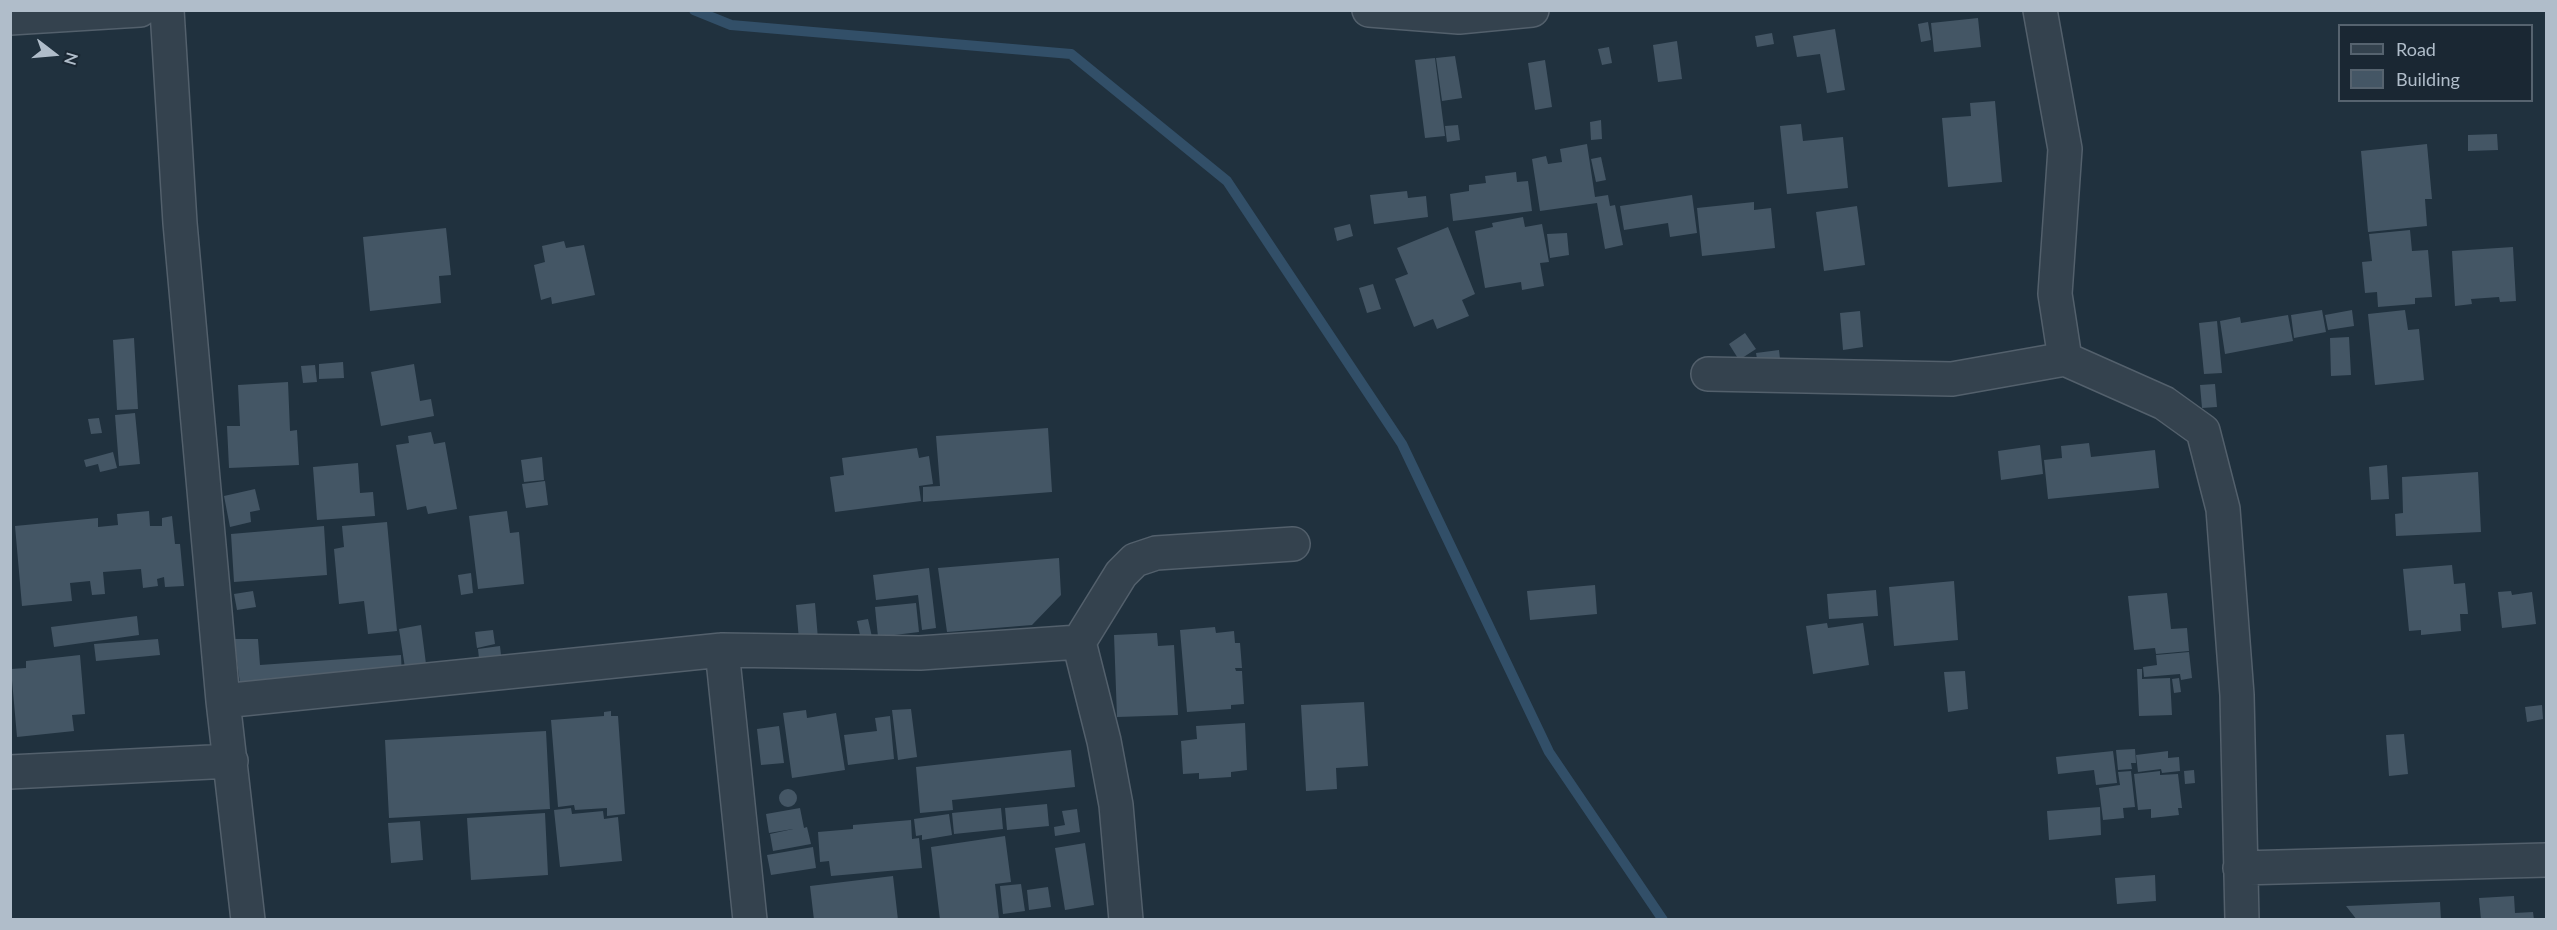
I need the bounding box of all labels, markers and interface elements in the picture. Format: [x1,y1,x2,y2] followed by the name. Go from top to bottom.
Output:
[24,24,84,84] north arrow
[2338,24,2533,102] legend
[2396,38,2436,60] text: Road
[61,51,83,68] text: N
[2396,68,2460,90] text: Building

